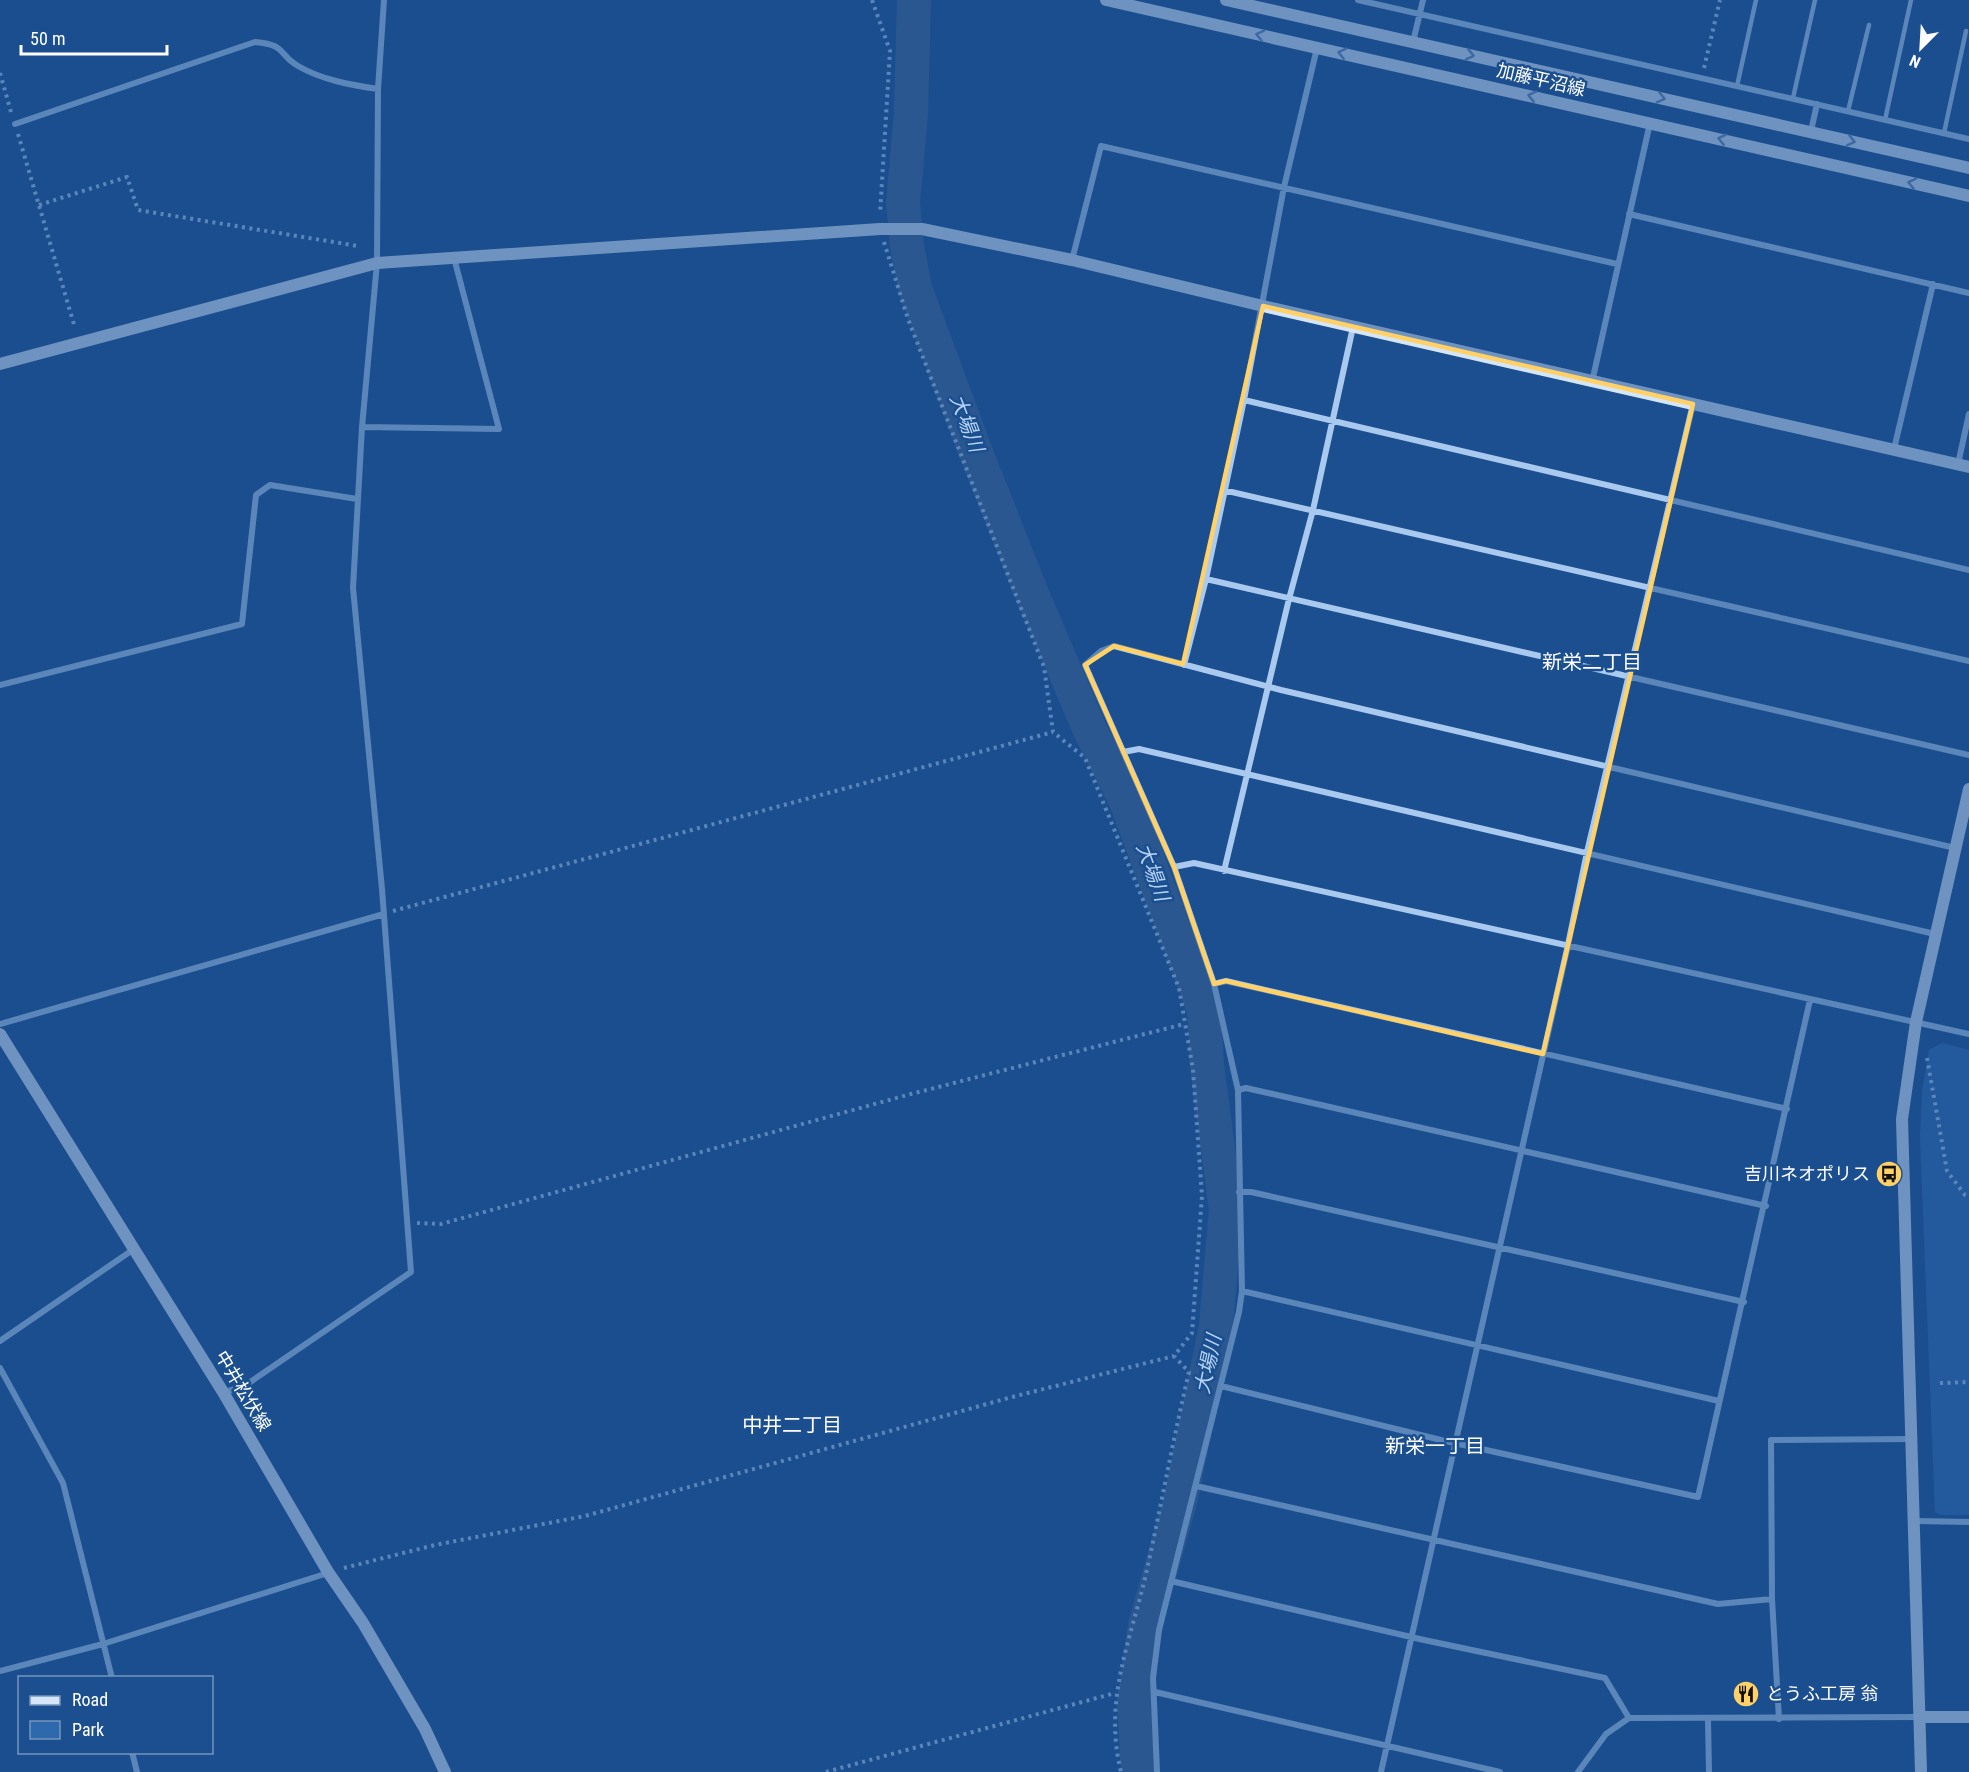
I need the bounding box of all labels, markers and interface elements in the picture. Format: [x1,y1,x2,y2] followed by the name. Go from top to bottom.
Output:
[21,18,166,56] scale bar
[1891,18,1951,78] north arrow
[30,28,65,49] text: 50 m
[1255,29,1265,42] one-way arrow
[1337,48,1347,61] one-way arrow
[1465,48,1475,61] one-way arrow
[1907,51,1923,72] text: N
[1495,59,1587,100] street label: 加藤平沼線
[1527,90,1537,103] one-way arrow
[1655,90,1665,103] one-way arrow
[1846,133,1856,146] one-way arrow
[1717,134,1727,147] one-way arrow
[1907,177,1917,190] one-way arrow
[945,391,990,457] water label: 大場川
[1542,650,1642,674] district label: 新栄二丁目
[1131,840,1175,906] water label: 大場川
[1874,1159,1904,1189] bus stop icon: 吉川ネオポリス
[1744,1163,1870,1184] place label: 吉川ネオポリス
[1190,1330,1226,1396] water label: 大場川
[211,1347,276,1435] street label: 中井松伏線
[742,1413,842,1437] district label: 中井二丁目
[1385,1434,1485,1458] district label: 新栄一丁目
[18,1676,213,1754] legend
[1731,1679,1761,1709] restaurant icon: とうふ工房 翁
[1766,1683,1878,1704] place label: とうふ工房 翁
[72,1689,108,1710] text: Road
[72,1719,104,1740] text: Park

